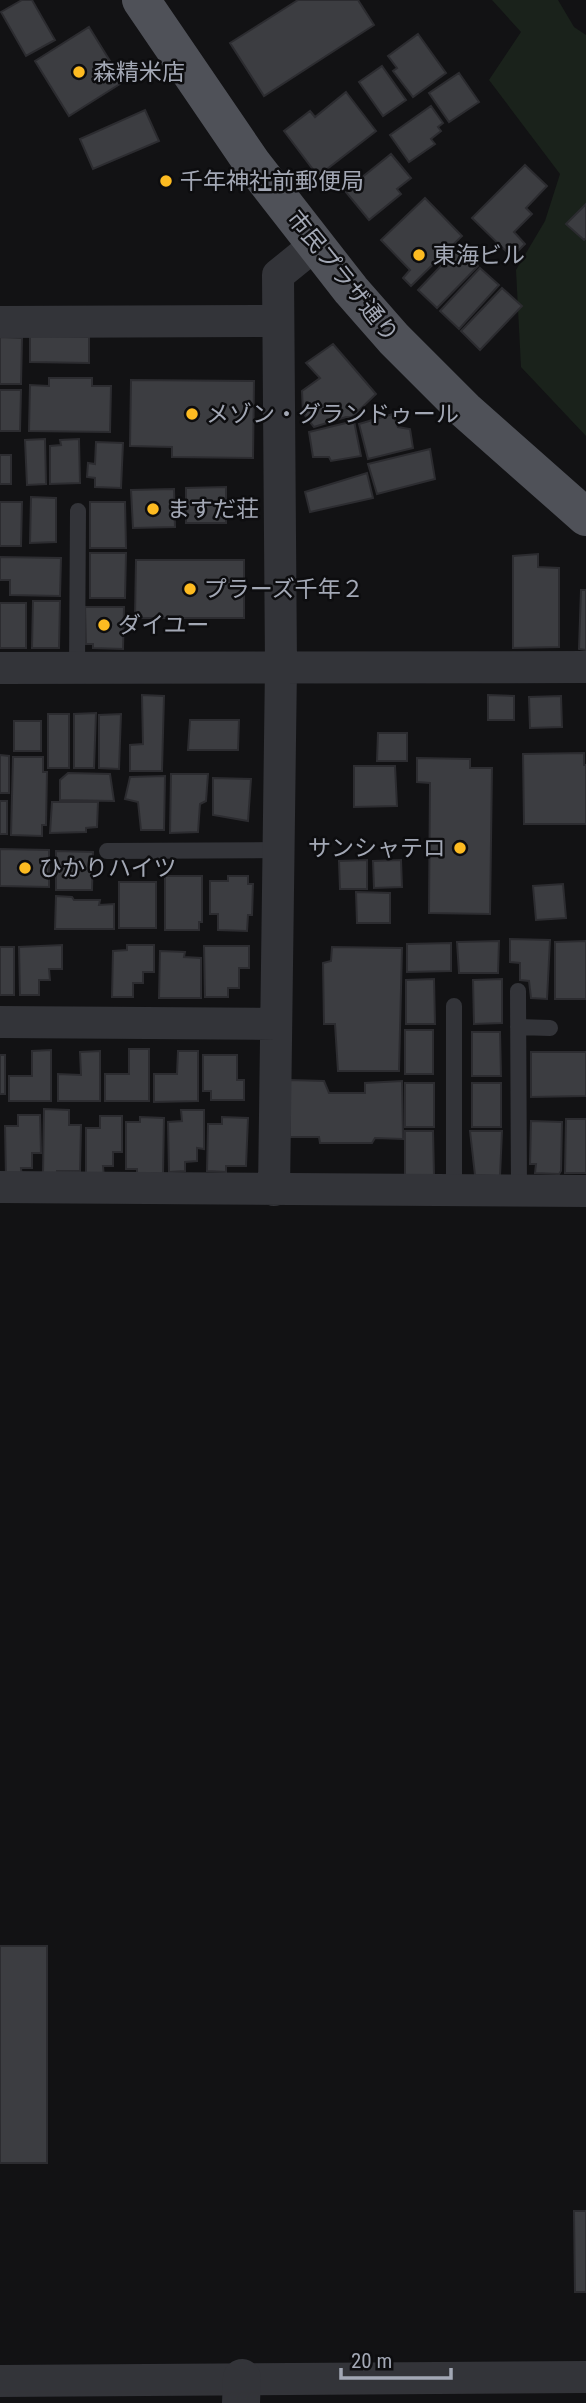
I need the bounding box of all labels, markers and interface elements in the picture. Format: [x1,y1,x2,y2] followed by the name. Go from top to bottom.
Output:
[93,59,185,86] place label: 森精米店
[71,64,87,80] marker: 森精米店
[180,168,364,195] place label: 千年神社前郵便局
[158,173,174,189] marker: 千年神社前郵便局
[281,205,404,347] street label: 市民プラザ通り
[433,242,525,269] place label: 東海ビル
[411,247,427,263] marker: 東海ビル
[206,401,459,428] place label: メゾン・グランドゥール
[184,406,200,422] marker: メゾン・グランドゥール
[167,496,259,523] place label: ますだ荘
[145,501,161,517] marker: ますだ荘
[204,576,364,603] place label: プラーズ千年２
[182,581,198,597] marker: プラーズ千年２
[118,612,210,639] place label: ダイユー
[96,617,112,633] marker: ダイユー
[308,835,446,862] place label: サンシャテロ
[452,840,468,856] marker: サンシャテロ
[39,855,177,882] place label: ひかりハイツ
[17,860,33,876] marker: ひかりハイツ
[341,2336,451,2380] scale bar
[351,2349,392,2373] text: 20 m

